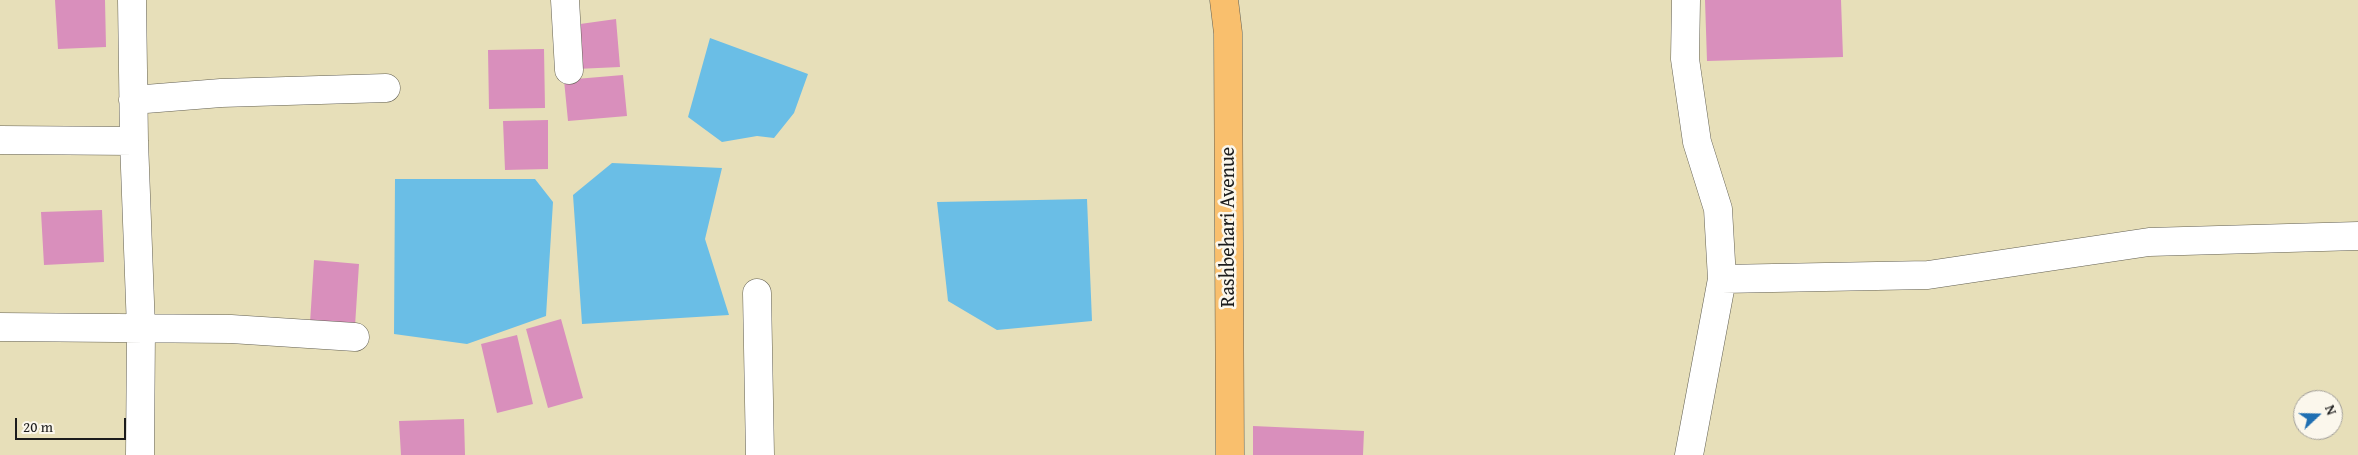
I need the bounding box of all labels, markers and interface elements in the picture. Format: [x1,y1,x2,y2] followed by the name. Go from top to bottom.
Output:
[1217,147,1241,307] street label: Rashbehari Avenue
[2293,390,2343,440] north arrow
[2320,402,2342,418] text: N
[18,408,129,440] scale bar
[23,416,53,437] text: 20 m

